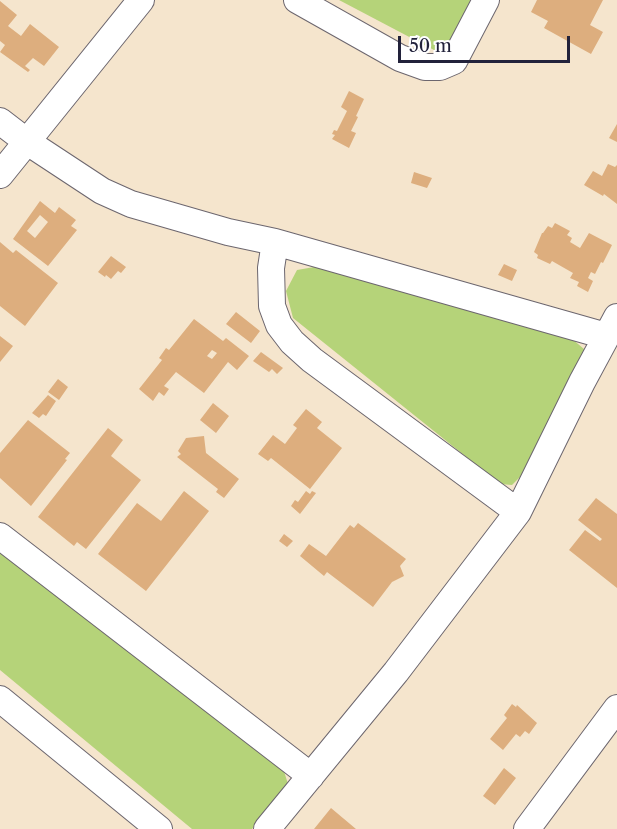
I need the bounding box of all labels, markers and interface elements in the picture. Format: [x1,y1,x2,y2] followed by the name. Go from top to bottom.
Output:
[401,24,574,62] scale bar
[409,35,452,57] text: 50 m

